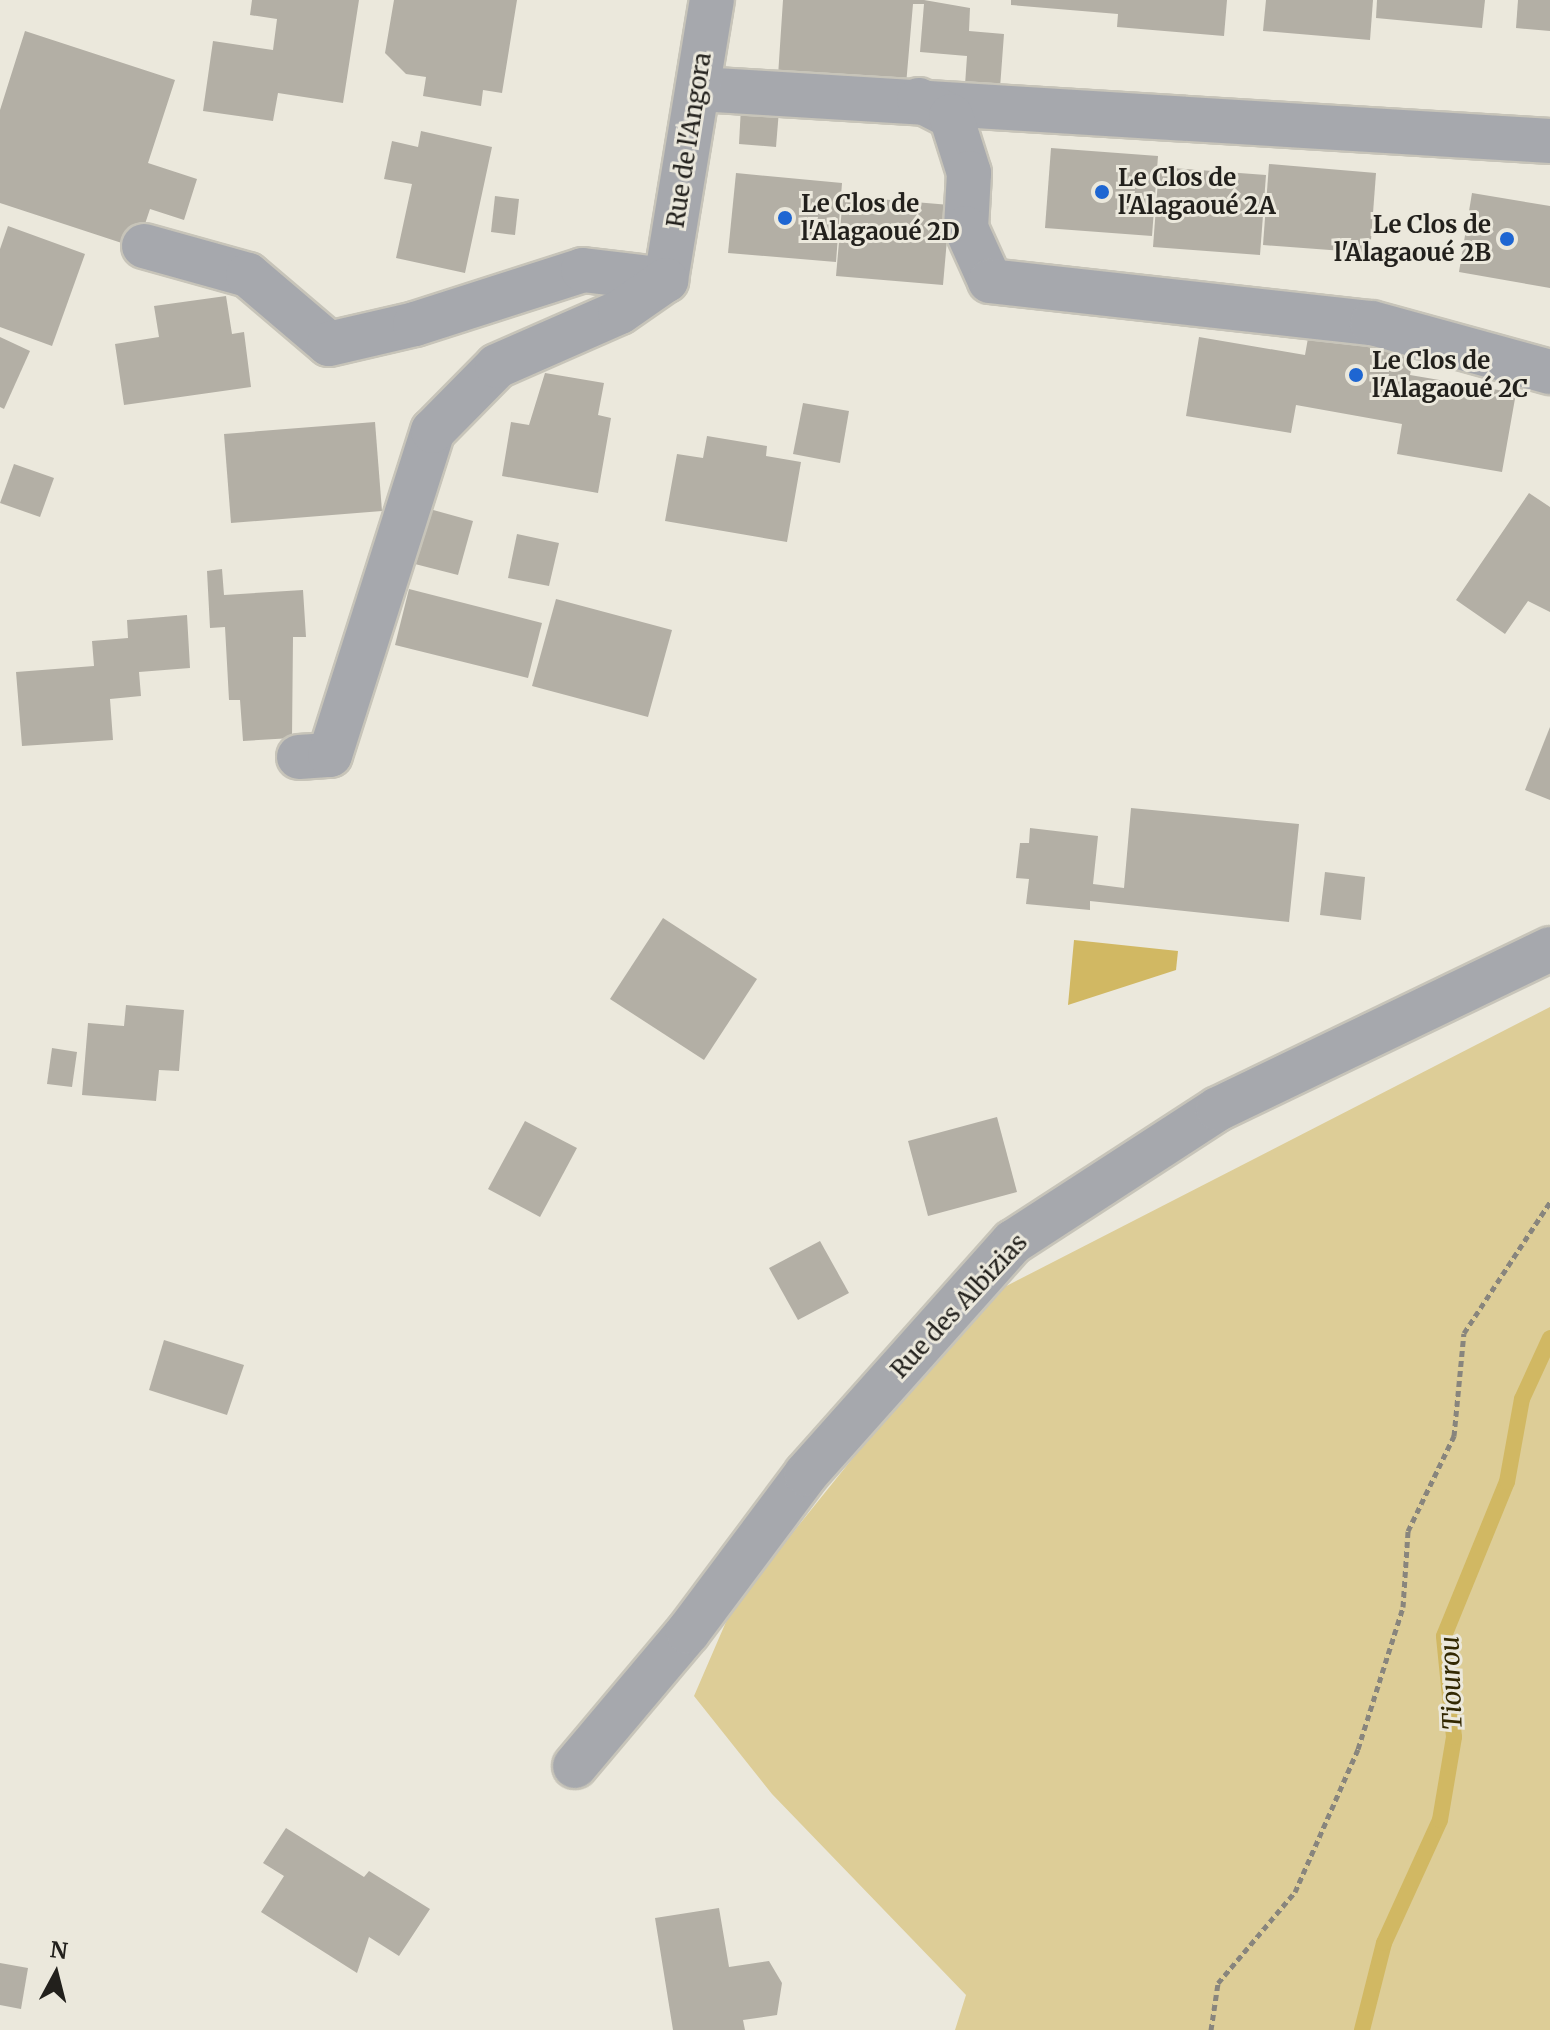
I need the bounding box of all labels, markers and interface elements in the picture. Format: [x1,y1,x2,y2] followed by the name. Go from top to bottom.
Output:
[661,50,717,230] street label: Rue de l'Angora
[1118,164,1276,220] place label: Le Clos de l'Alagaoué 2A
[1093,183,1111,201] marker: Le Clos de l'Alagaoué 2A
[801,190,959,246] place label: Le Clos de l'Alagaoué 2D
[776,209,794,227] marker: Le Clos de l'Alagaoué 2D
[1334,211,1491,267] place label: Le Clos de l'Alagaoué 2B
[1498,230,1516,248] marker: Le Clos de l'Alagaoué 2B
[1372,347,1528,403] place label: Le Clos de l'Alagaoué 2C
[1347,366,1365,384] marker: Le Clos de l'Alagaoué 2C
[885,1228,1033,1384] street label: Rue des Albizias
[1434,1636,1468,1730] water label: Tiourou
[16,1934,96,2014] north arrow
[49,1935,69,1965] text: N

